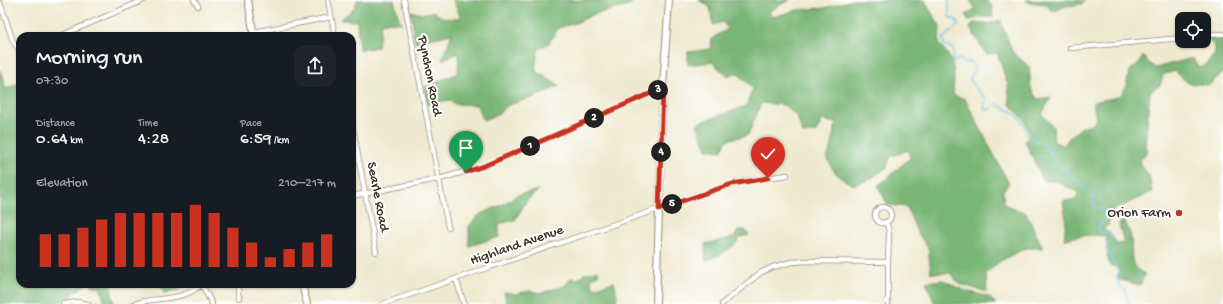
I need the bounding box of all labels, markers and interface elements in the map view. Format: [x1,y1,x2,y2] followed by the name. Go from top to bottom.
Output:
[1175,12,1211,48] map controls
[1175,12,1211,48] button: locate
[413,33,445,119] street label: Pynchon Road
[294,45,336,87] button: share
[36,46,142,72] text: Morning run
[36,74,68,89] text: 07:30
[648,80,668,100] pin: 3
[655,84,661,96] text: 3
[584,108,604,128] pin: 2
[591,112,597,124] text: 2
[36,118,75,130] text: Distance
[138,118,158,130] text: Time
[240,118,262,130] text: Pace
[36,130,68,150] text: 0.64
[138,130,169,150] text: 4:28
[240,130,271,150] text: 6:59
[449,131,483,172] pin
[68,135,83,147] text: km
[271,135,289,147] text: /km
[520,136,540,156] pin: 1
[455,137,477,159] icon: arrive
[751,137,785,178] pin
[528,140,532,152] text: 1
[651,142,671,162] pin: 4
[757,143,779,165] icon: check
[658,146,664,158] text: 4
[362,161,392,235] street label: Searle Road
[36,176,88,191] text: Elevation
[278,176,336,191] text: 210–217 m
[662,194,682,214] pin: 5
[669,198,675,210] text: 5
[1108,205,1171,222] place label: Orion Farm
[1174,208,1184,218] marker: Orion Farm
[468,222,567,270] street label: Highland Avenue

